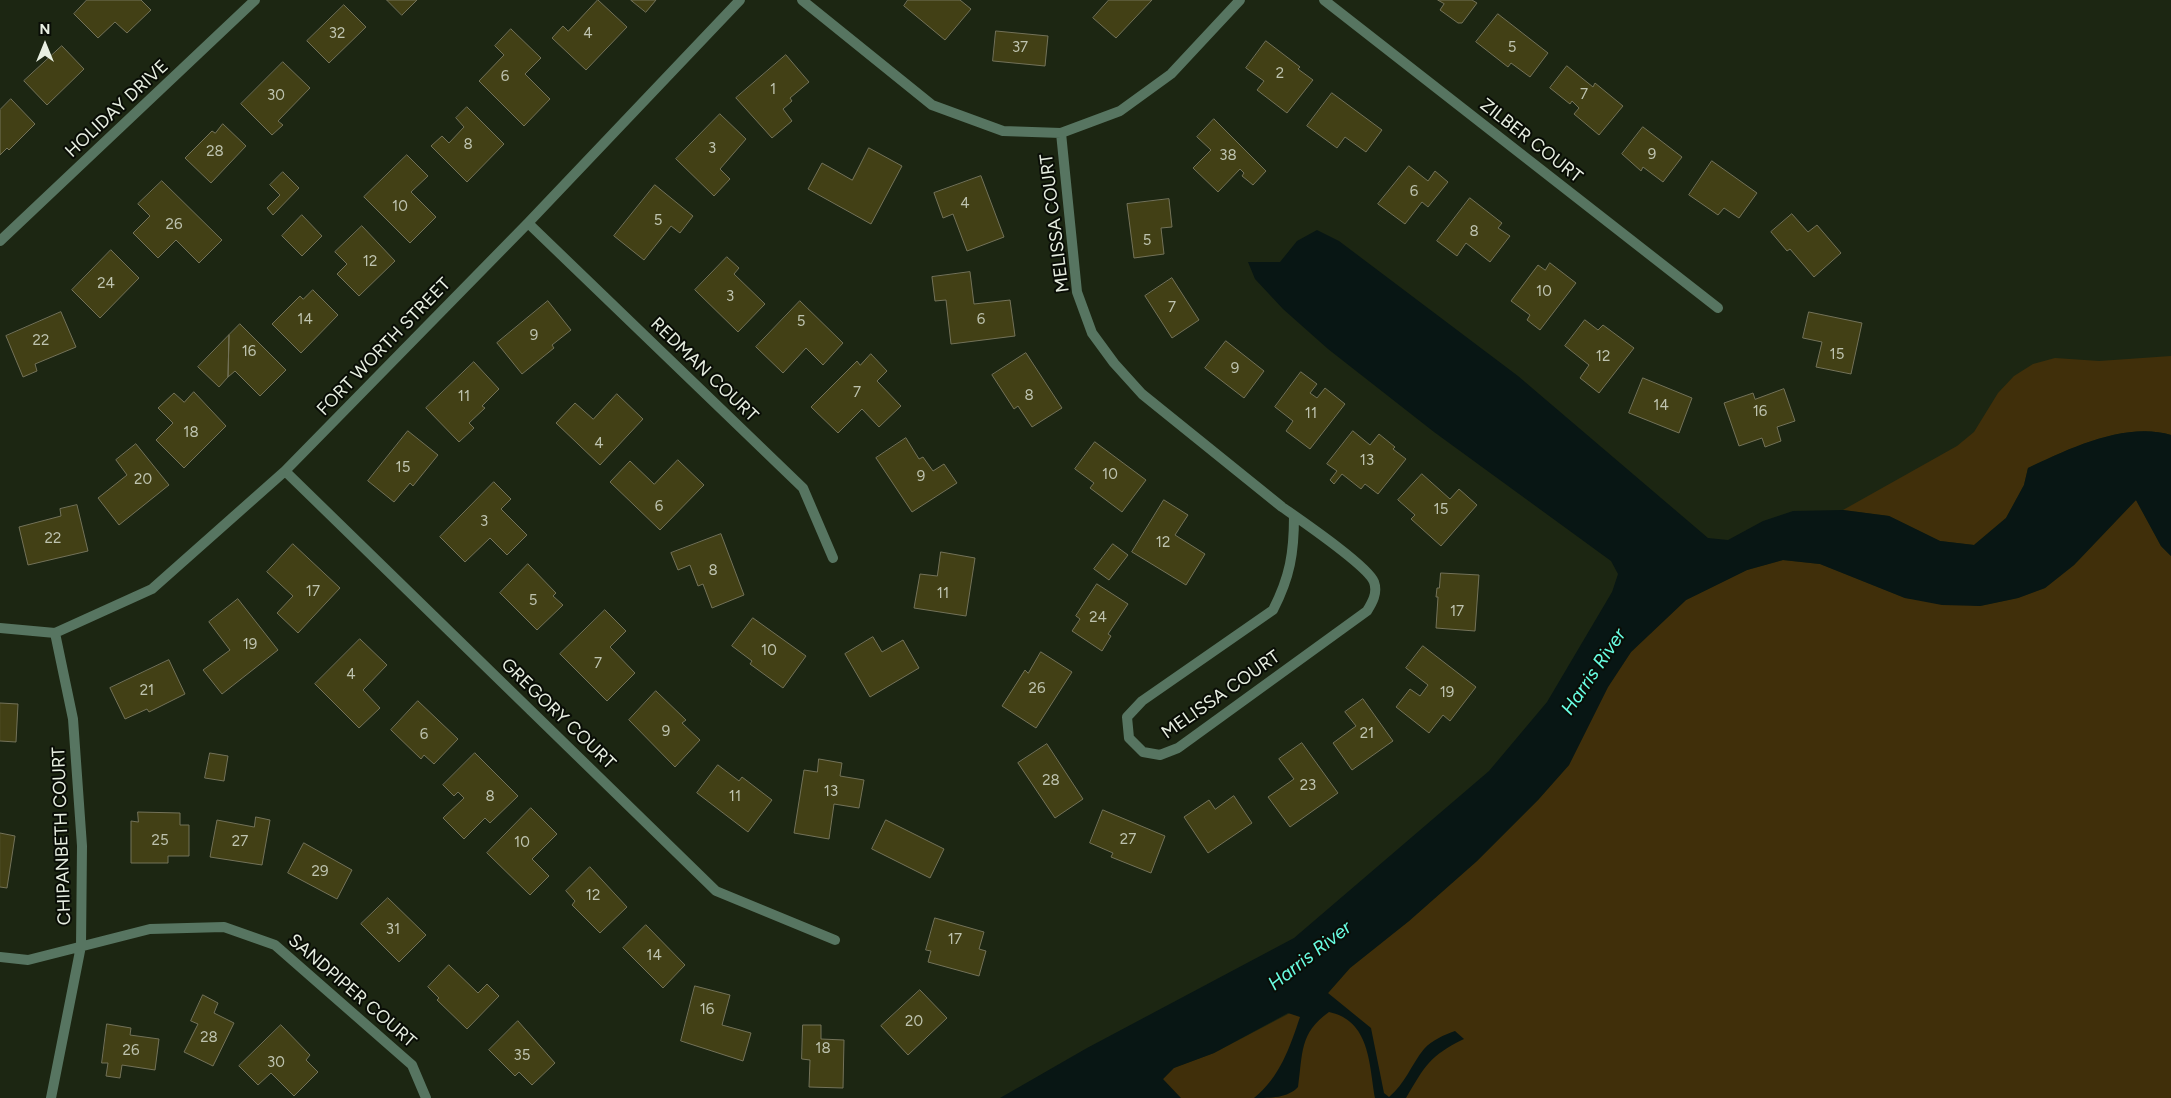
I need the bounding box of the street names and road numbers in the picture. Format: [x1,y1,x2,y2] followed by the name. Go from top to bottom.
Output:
[61,56,173,162] street label: HOLIDAY DRIVE
[1476,94,1586,188] street label: ZILBER COURT
[1036,152,1074,294] street label: MELISSA COURT
[313,274,455,420] street label: FORT WORTH STREET
[646,313,762,427] street label: REDMAN COURT
[1158,646,1284,744] street label: MELISSA COURT
[496,654,620,774] street label: GREGORY COURT
[48,747,76,925] street label: CHIPANBETH COURT
[284,930,420,1052] street label: SANDPIPER COURT

